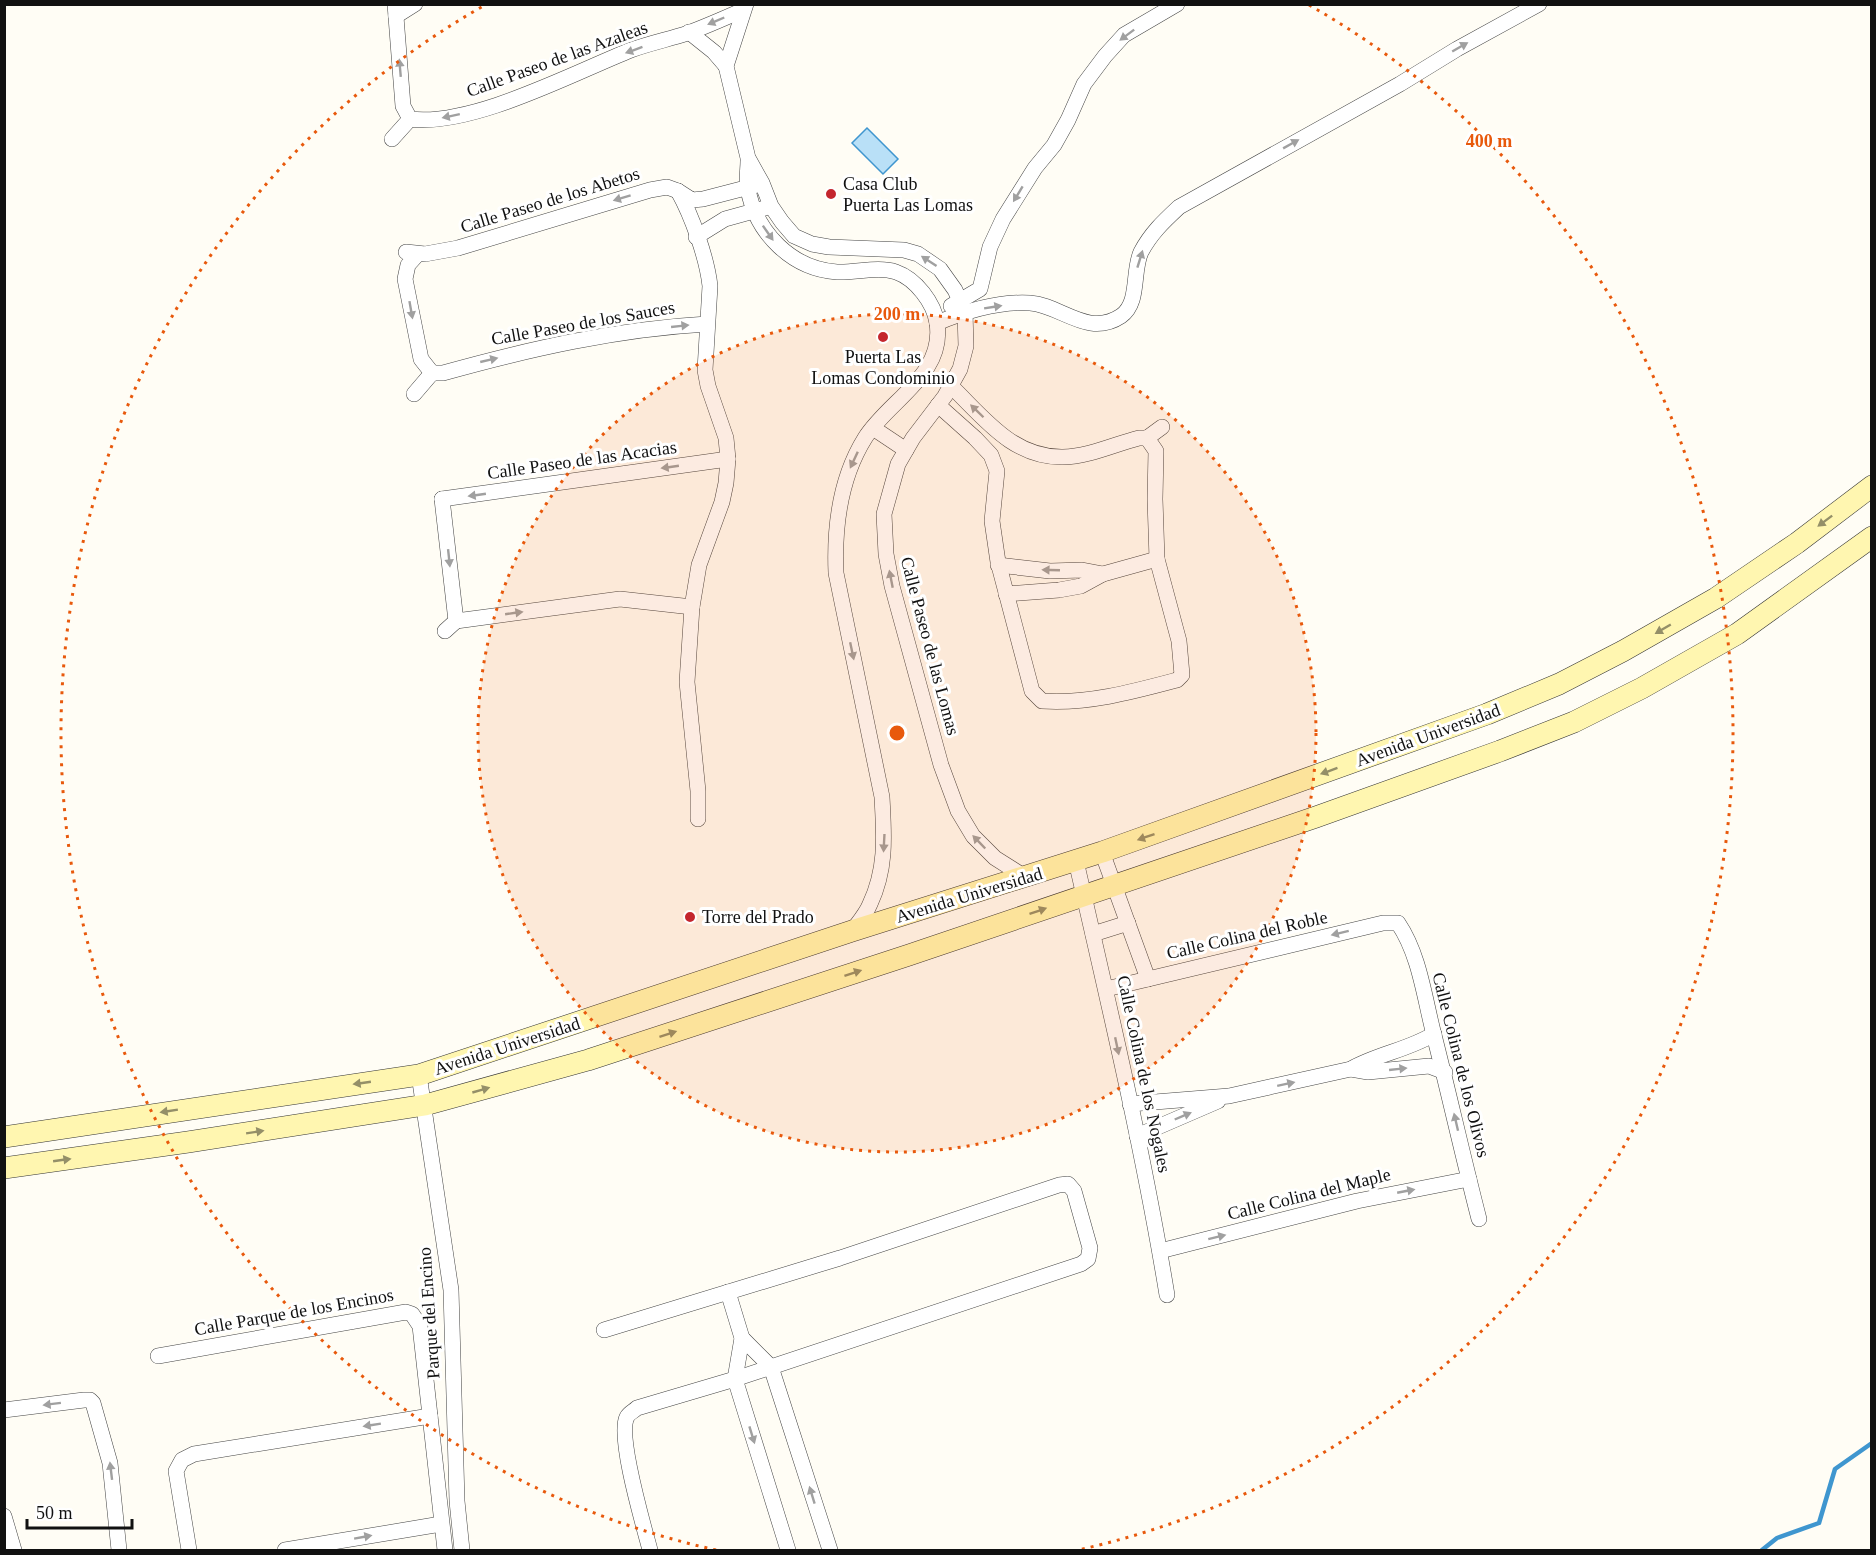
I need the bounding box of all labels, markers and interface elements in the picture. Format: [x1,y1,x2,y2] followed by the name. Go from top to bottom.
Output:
[707,16,725,26] one-way arrow
[464,17,650,101] street label: Calle Paseo de las Azaleas
[1119,29,1135,41] one-way arrow
[1452,42,1468,53] one-way arrow
[625,45,643,55] one-way arrow
[396,59,405,78] one-way arrow
[441,112,460,121] one-way arrow
[1466,131,1512,151] text: 400 m
[1283,139,1300,149] one-way arrow
[458,163,642,237] street label: Calle Paseo de los Abetos
[843,174,973,215] place label: Casa Club Puerta Las Lomas
[1012,186,1023,202] one-way arrow
[824,187,838,201] marker: Casa Club Puerta Las Lomas
[613,194,631,204] one-way arrow
[762,225,774,241] one-way arrow
[1136,250,1145,268] one-way arrow
[921,255,937,267] one-way arrow
[490,297,676,349] street label: Calle Paseo de los Sauces
[407,300,416,319] one-way arrow
[984,302,1003,311] one-way arrow
[874,304,920,324] text: 200 m
[671,321,690,331] one-way arrow
[876,330,890,344] marker: Puerta Las Lomas Condominio
[811,347,955,388] place label: Puerta Las Lomas Condominio
[479,354,498,364] one-way arrow
[971,404,985,418] one-way arrow
[486,437,678,483] street label: Calle Paseo de las Acacias
[849,452,858,469] one-way arrow
[660,463,679,472] one-way arrow
[467,490,486,499] one-way arrow
[1817,515,1833,528] one-way arrow
[444,548,454,567] one-way arrow
[897,555,963,737] street label: Calle Paseo de las Lomas
[1041,566,1060,575] one-way arrow
[886,570,895,589] one-way arrow
[504,609,523,618] one-way arrow
[1654,623,1671,633] one-way arrow
[848,641,857,660] one-way arrow
[1353,700,1503,770] street label: Avenida Universidad
[887,723,907,743] centre of rings
[1320,766,1338,776] one-way arrow
[1137,832,1155,842] one-way arrow
[879,833,888,852] one-way arrow
[972,834,986,849] one-way arrow
[893,863,1045,927] street label: Avenida Universidad
[1029,906,1047,916] one-way arrow
[702,907,814,927] place label: Torre del Prado
[1165,907,1329,963] street label: Calle Colina del Roble
[683,910,697,924] marker: Torre del Prado
[1331,928,1350,938] one-way arrow
[844,968,862,978] one-way arrow
[1428,970,1494,1160] street label: Calle Colina de los Olivos
[1113,974,1175,1174] street label: Calle Colina de los Nogales
[432,1013,582,1079] street label: Avenida Universidad
[659,1029,677,1038] one-way arrow
[1113,1037,1122,1056] one-way arrow
[1389,1064,1408,1074] one-way arrow
[352,1079,371,1088] one-way arrow
[1277,1079,1296,1088] one-way arrow
[472,1084,490,1094] one-way arrow
[159,1107,178,1116] one-way arrow
[1174,1111,1192,1120] one-way arrow
[1451,1112,1461,1131] one-way arrow
[246,1127,265,1136] one-way arrow
[53,1155,72,1164] one-way arrow
[1225,1164,1393,1224] street label: Calle Colina del Maple
[1397,1186,1416,1195] one-way arrow
[1208,1232,1226,1241] one-way arrow
[414,1246,444,1380] street label: Parque del Encino
[193,1285,395,1339] street label: Calle Parque de los Encinos
[43,1399,62,1409] one-way arrow
[363,1421,382,1430] one-way arrow
[748,1426,757,1444] one-way arrow
[106,1462,115,1481] one-way arrow
[807,1486,816,1504] one-way arrow
[27,1492,132,1530] scale bar
[36,1503,73,1523] text: 50 m
[354,1533,373,1542] one-way arrow

